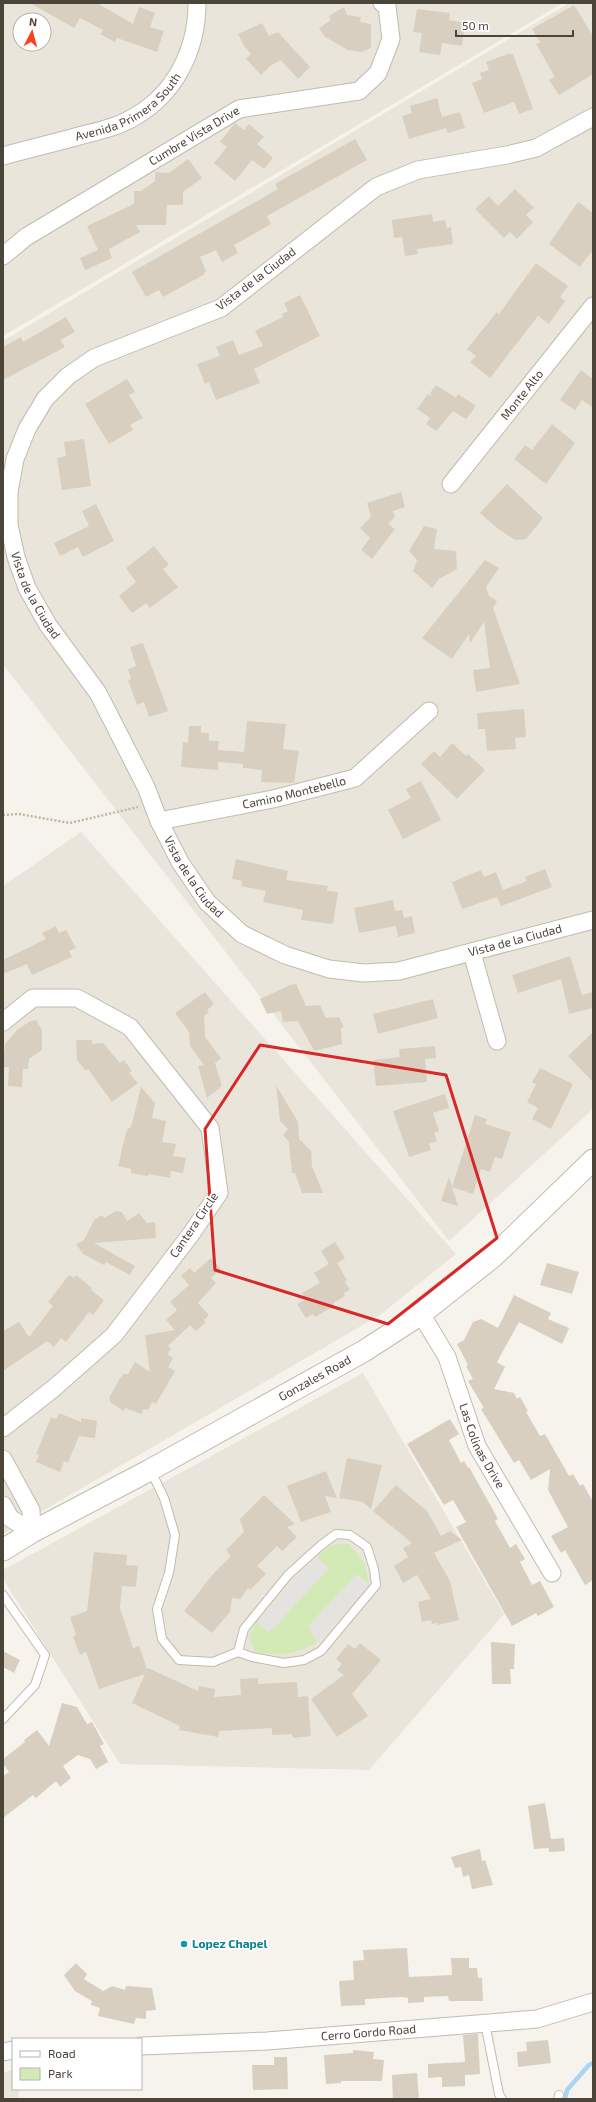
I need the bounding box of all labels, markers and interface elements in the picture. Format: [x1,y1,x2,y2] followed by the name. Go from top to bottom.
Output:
[12,12,52,52] north arrow
[456,12,573,38] scale bar
[28,15,38,28] text: N
[462,18,489,32] text: 50 m
[73,70,183,143] street label: Avenida Primera South
[146,102,242,168] street label: Cumbre Vista Drive
[213,244,298,313] street label: Vista de la Ciudad
[497,366,546,422] street label: Monte Alto
[9,550,64,641] street label: Vista de la Ciudad
[241,773,347,811] street label: Camino Montebello
[162,833,227,920] street label: Vista de la Ciudad
[467,921,563,959] street label: Vista de la Ciudad
[166,1189,220,1260] street label: Cantera Circle
[276,1352,353,1403] street label: Gonzales Road
[457,1401,508,1491] street label: Las Colinas Drive
[192,1936,267,1950] place label: Lopez Chapel
[179,1939,189,1949] marker: Lopez Chapel
[320,2021,417,2043] street label: Cerro Gordo Road
[12,2038,142,2090] legend
[48,2046,76,2060] text: Road
[48,2066,73,2080] text: Park

